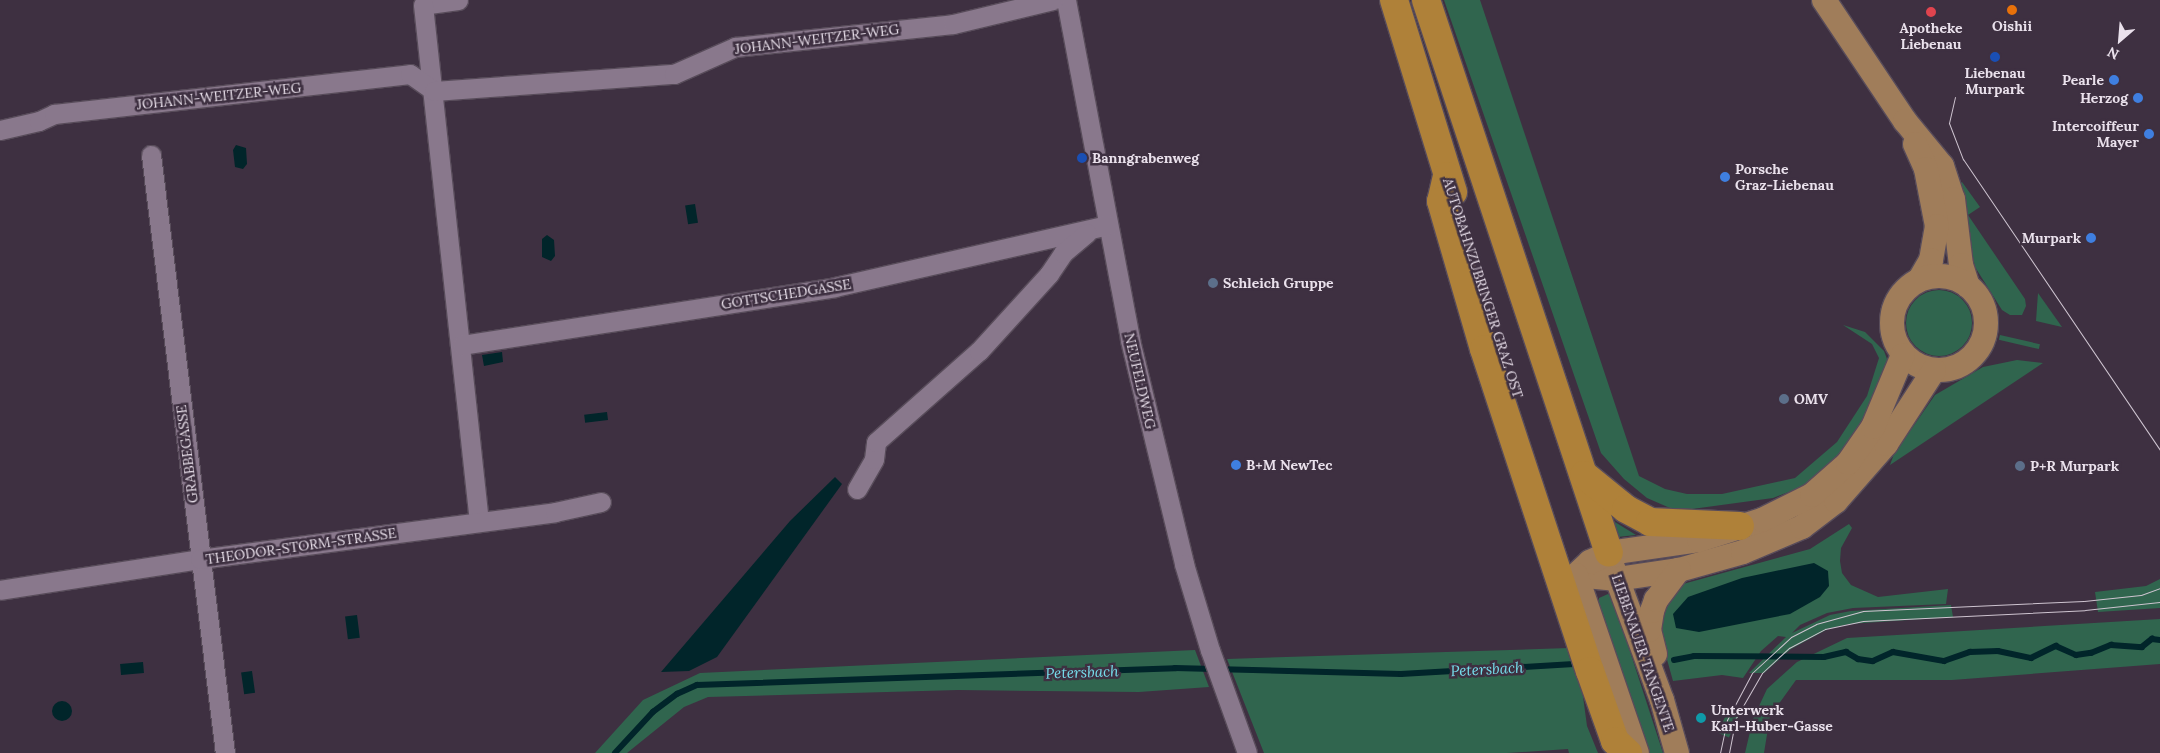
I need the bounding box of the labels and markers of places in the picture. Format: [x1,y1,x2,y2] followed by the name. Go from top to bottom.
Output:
[2006,4,2018,16] marker: Oishii
[1925,6,1937,18] marker: Apotheke Liebenau
[1992,18,2032,34] place label: Oishii
[1900,20,1962,52] place label: Apotheke Liebenau
[1989,51,2001,63] marker: Liebenau Murpark
[1964,65,2026,98] place label: Liebenau Murpark
[2062,72,2104,88] place label: Pearle
[2108,74,2120,86] marker: Pearle
[2080,90,2128,106] place label: Herzog
[2132,92,2144,104] marker: Herzog
[2052,118,2139,150] place label: Intercoiffeur Mayer
[2143,128,2155,140] marker: Intercoiffeur Mayer
[1092,150,1199,166] place label: Banngrabenweg
[1076,152,1088,164] marker: Banngrabenweg
[1735,161,1834,193] place label: Porsche Graz-Liebenau
[1719,171,1731,183] marker: Porsche Graz-Liebenau
[2022,230,2081,246] place label: Murpark
[2085,232,2097,244] marker: Murpark
[1223,275,1334,291] place label: Schleich Gruppe
[1207,277,1219,289] marker: Schleich Gruppe
[1794,391,1828,407] place label: OMV
[1778,393,1790,405] marker: OMV
[1246,457,1332,473] place label: B+M NewTec
[2030,458,2119,474] place label: P+R Murpark
[1230,459,1242,471] marker: B+M NewTec
[2014,460,2026,472] marker: P+R Murpark
[1711,702,1833,734] place label: Unterwerk Karl-Huber-Gasse
[1695,712,1707,724] marker: Unterwerk Karl-Huber-Gasse

